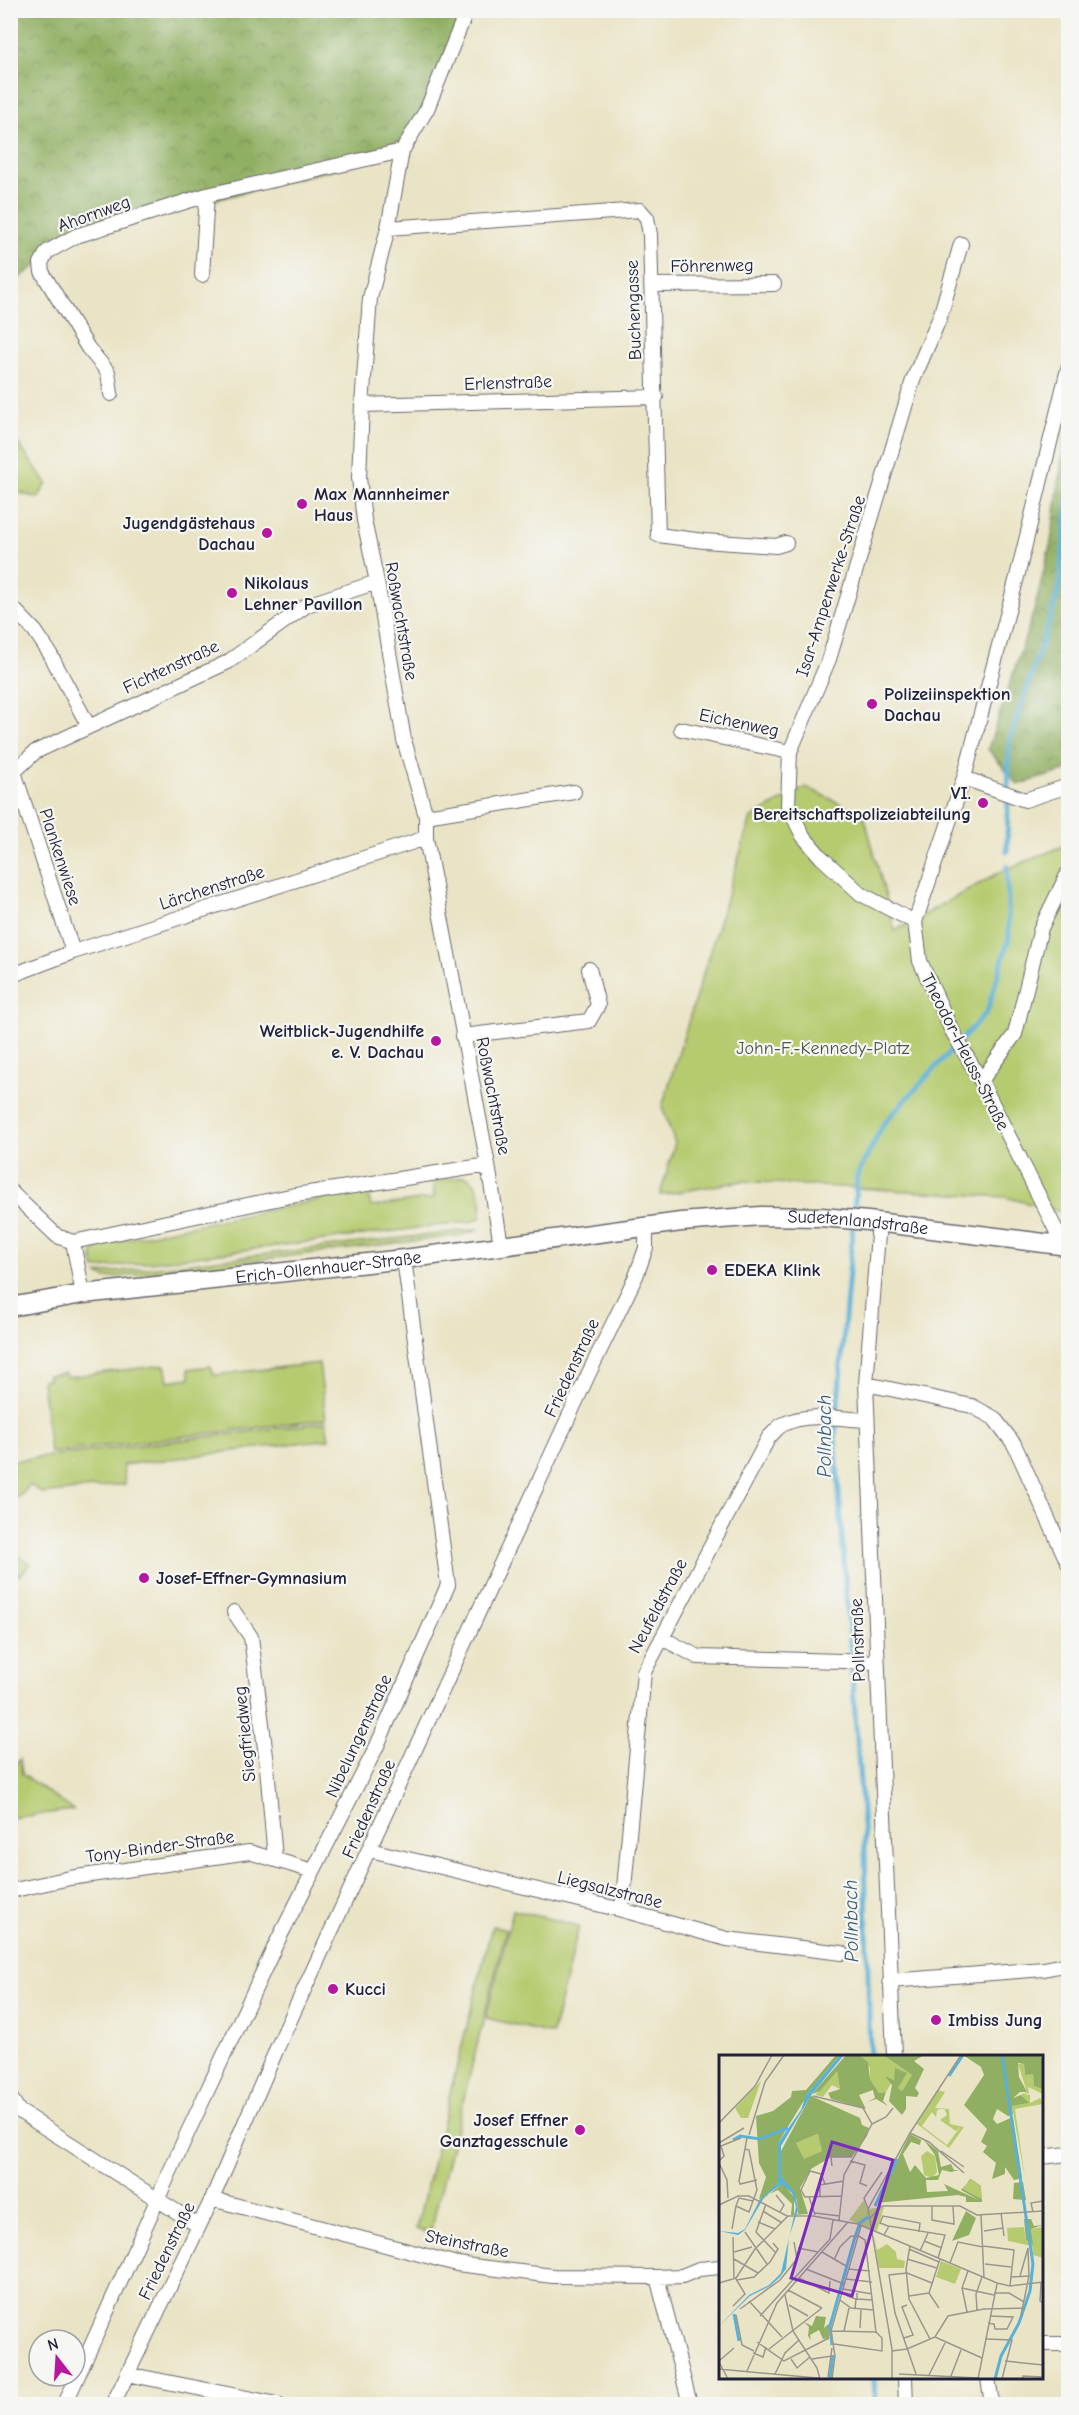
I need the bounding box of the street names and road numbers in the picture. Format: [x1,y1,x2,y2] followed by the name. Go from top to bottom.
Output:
[55,191,133,237] street label: Ahornweg
[670,255,754,277] street label: Föhrenweg
[622,259,646,361] street label: Buchengasse
[464,371,552,395] street label: Erlenstraße
[792,493,870,679] street label: Isar-Amperwerke-Straße
[380,560,422,682] street label: Roßwachtstraße
[120,636,222,698] street label: Fichtenstraße
[697,704,781,742] street label: Eichenweg
[34,806,86,908] street label: Plankenwiese
[157,861,267,915] street label: Lärchenstraße
[916,970,1014,1134] street label: Theodor-Heuss-Straße
[471,1035,515,1157] street label: Roßwachtstraße
[787,1206,930,1239] street label: Sudetenlandstraße
[234,1246,423,1288] street label: Erich-Ollenhauer-Straße
[540,1315,604,1421] street label: Friedenstraße
[624,1555,692,1657] street label: Neufeldstraße
[846,1598,870,1682] street label: Pollnstraße
[321,1671,397,1801] street label: Nibelungenstraße
[230,1685,260,1783] street label: Siegfriedweg
[338,1756,400,1862] street label: Friedenstraße
[84,1826,236,1868] street label: Tony-Binder-Straße
[555,1867,665,1913] street label: Liegsalzstraße
[134,2199,200,2303] street label: Friedenstraße
[423,2226,511,2262] street label: Steinstraße

